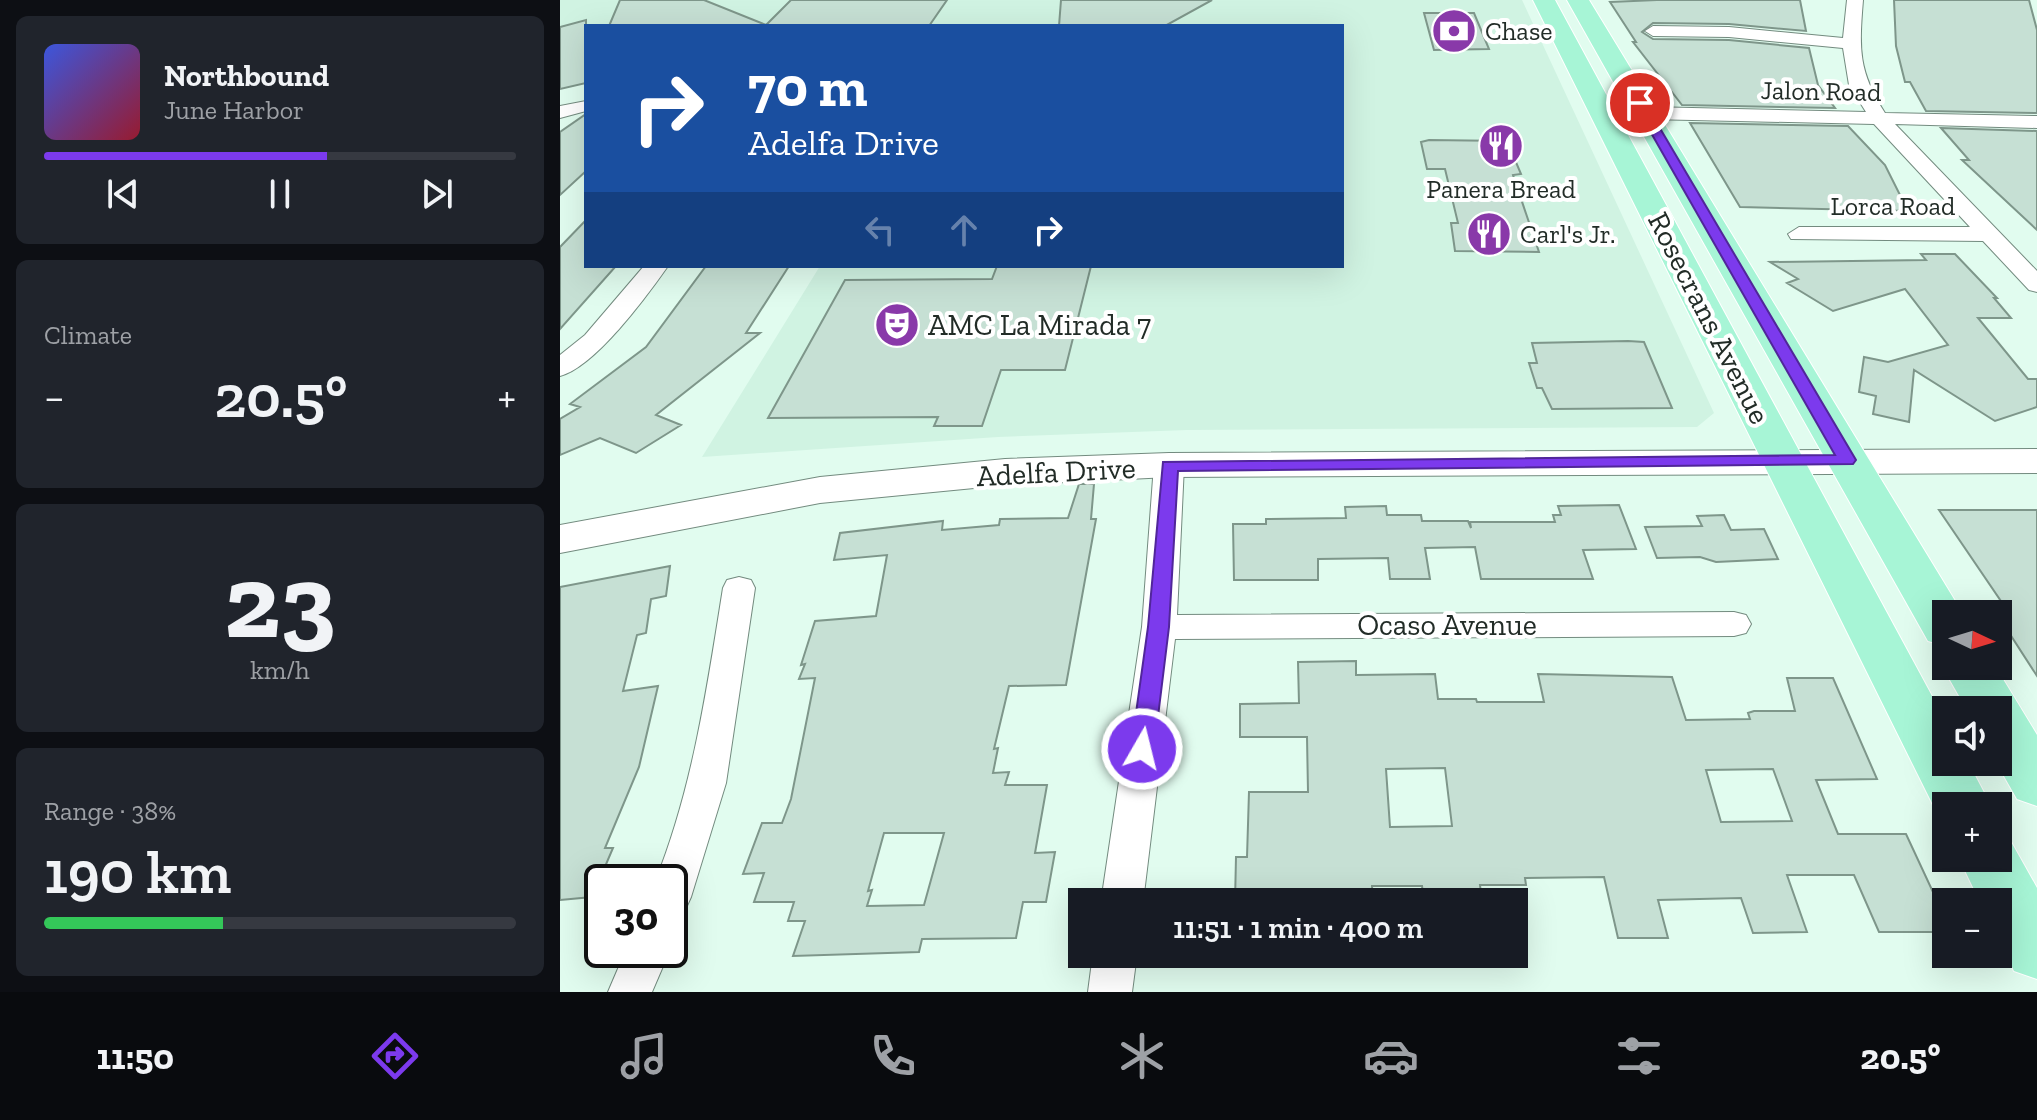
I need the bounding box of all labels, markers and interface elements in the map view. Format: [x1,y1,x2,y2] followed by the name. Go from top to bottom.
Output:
[1430,7,1478,55] bank icon: Chase
[1485,15,1553,47] place label: Chase
[748,53,868,120] text: 70 m
[616,56,720,160] icon: right
[164,58,329,94] text: Northbound
[1606,69,1674,137] pin
[1760,74,1882,108] street label: Jalon Road
[1618,81,1662,125] icon: arrive
[164,94,304,126] text: June Harbor
[748,121,939,164] text: Adelfa Drive
[1477,122,1525,170] restaurant icon: Panera Bread
[101,172,145,216] icon: previous
[258,172,302,216] icon: pause
[415,172,459,216] icon: next
[1426,173,1576,205] place label: Panera Bread
[1831,190,1955,222] street label: Lorca Road
[1640,206,1778,430] street label: Rosecrans Avenue
[858,208,902,252] icon: left
[942,208,986,252] icon: ahead
[1026,208,1070,252] icon: right
[1465,210,1513,258] restaurant icon: Carl's Jr.
[1520,218,1615,250] place label: Carl's Jr.
[873,301,921,349] theatre icon: AMC La Mirada 7
[928,307,1151,343] place label: AMC La Mirada 7
[44,319,132,351] text: Climate
[214,360,348,432] text: 20.5°
[44,370,65,423] text: −
[497,370,516,423] text: +
[976,450,1136,494] street label: Adelfa Drive
[224,539,336,664] text: 23
[1932,600,2012,680] north arrow
[1932,600,2012,968] map controls
[1357,607,1537,643] street label: Ocaso Avenue
[250,654,310,686] text: km/h
[1932,696,2012,776] button: sound
[1100,707,1184,791] position arrow
[1932,792,2012,872] button: +
[44,795,176,827] text: Range · 38%
[44,836,231,908] text: 190 km
[584,864,688,968] speed limit sign: 30
[1932,888,2012,968] button: −
[1173,910,1423,946] text: 11:51 · 1 min · 400 m
[367,1028,423,1084] icon: directions
[616,1028,672,1084] icon: music
[865,1028,921,1084] icon: phone
[1114,1028,1170,1084] icon: climate
[1363,1028,1419,1084] icon: car
[1611,1028,1667,1084] icon: filters
[96,1035,174,1078] text: 11:50
[1860,1035,1940,1078] text: 20.5°

